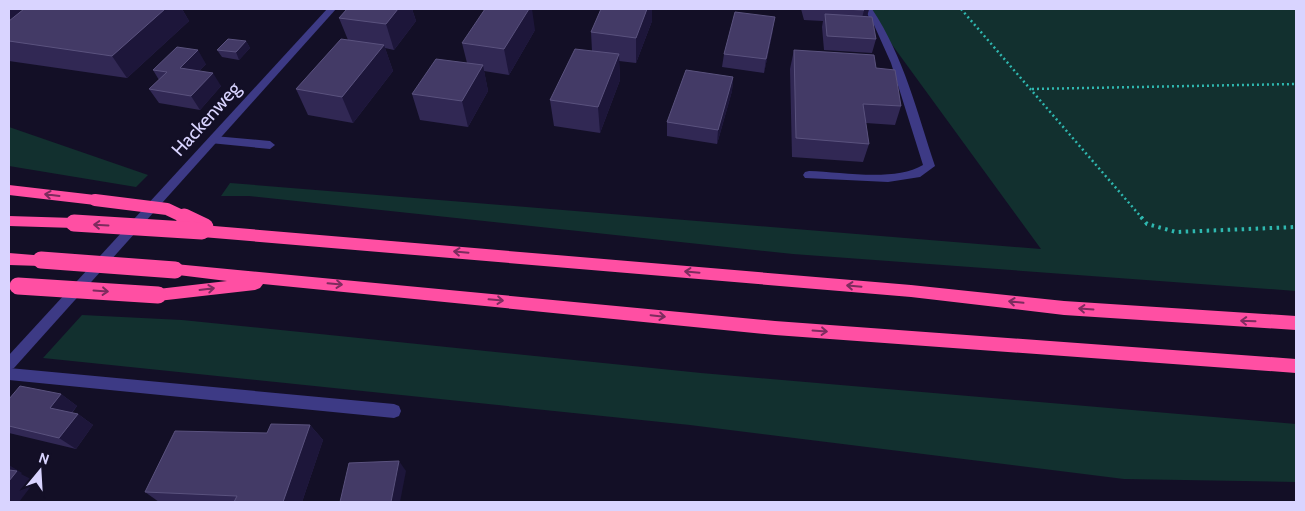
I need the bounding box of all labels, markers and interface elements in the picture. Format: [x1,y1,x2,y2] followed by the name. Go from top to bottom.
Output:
[167,77,246,161] street label: Hackenweg
[44,190,60,200] one-way arrow
[93,221,109,230] one-way arrow
[453,247,469,257] one-way arrow
[685,267,701,276] one-way arrow
[326,280,342,289] one-way arrow
[847,281,863,290] one-way arrow
[198,284,214,294] one-way arrow
[93,286,109,295] one-way arrow
[488,295,504,304] one-way arrow
[1008,297,1024,307] one-way arrow
[1078,304,1094,314] one-way arrow
[650,311,666,321] one-way arrow
[1240,317,1256,326] one-way arrow
[811,326,827,336] one-way arrow
[15,446,65,496] north arrow
[37,449,52,469] text: N

